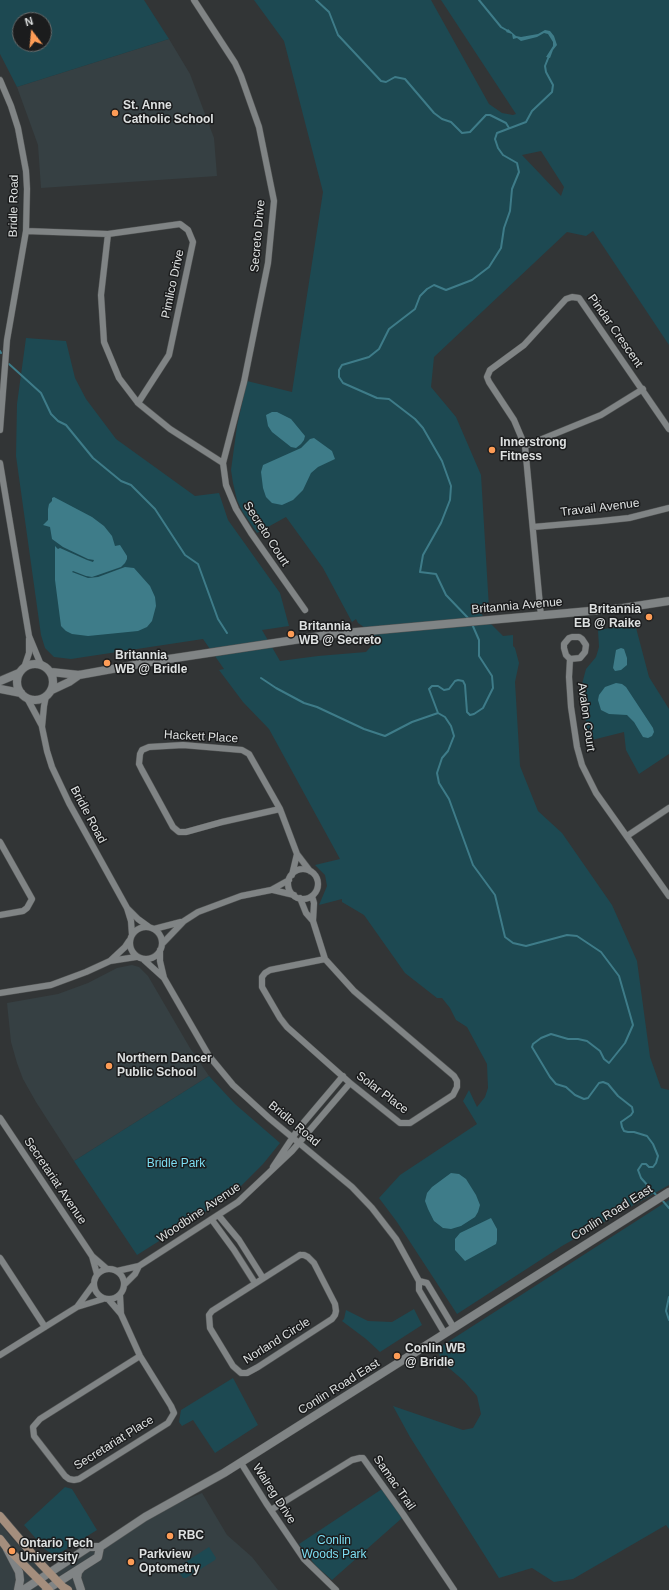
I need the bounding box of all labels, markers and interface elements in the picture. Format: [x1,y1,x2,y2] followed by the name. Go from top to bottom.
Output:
[12,12,52,52] north arrow
[23,15,34,28] text: N
[123,99,214,127] place label: St. Anne Catholic School
[110,108,120,118] marker: St. Anne Catholic School
[6,175,22,237] street label: Bridle Road
[248,199,268,273] street label: Secreto Drive
[159,248,187,320] street label: Pimlico Drive
[584,292,646,370] street label: Pindar Crescent
[500,436,567,464] place label: Innerstrong Fitness
[487,445,497,455] marker: Innerstrong Fitness
[560,496,640,520] street label: Travail Avenue
[240,499,292,569] street label: Secreto Court
[471,595,563,617] street label: Britannia Avenue
[574,603,641,631] place label: Britannia EB @ Raike
[644,612,654,622] marker: Britannia EB @ Raike
[299,620,381,648] place label: Britannia WB @ Secreto
[286,629,296,639] marker: Britannia WB @ Secreto
[115,649,187,677] place label: Britannia WB @ Bridle
[102,658,112,668] marker: Britannia WB @ Bridle
[574,682,598,752] street label: Avalon Court
[164,728,238,746] street label: Hackett Place
[67,784,109,846] street label: Bridle Road
[117,1052,212,1080] place label: Northern Dancer Public School
[104,1061,114,1071] marker: Northern Dancer Public School
[353,1069,411,1117] street label: Solar Place
[265,1098,323,1150] street label: Bridle Road
[21,1135,89,1227] street label: Secretariat Avenue
[147,1157,205,1171] park label: Bridle Park
[155,1180,243,1246] street label: Woodbine Avenue
[569,1182,655,1244] street label: Conlin Road East
[241,1315,313,1367] street label: Norland Circle
[405,1342,466,1370] place label: Conlin WB @ Bridle
[392,1351,402,1361] marker: Conlin WB @ Bridle
[296,1356,382,1418] street label: Conlin Road East
[71,1413,157,1473] street label: Secretariat Place
[370,1453,418,1513] street label: Samac Trail
[249,1461,299,1527] street label: Walreg Drive
[178,1529,204,1543] place label: RBC
[165,1531,175,1541] marker: RBC
[301,1534,367,1562] park label: Conlin Woods Park
[20,1537,93,1565] place label: Ontario Tech University
[7,1546,17,1556] marker: Ontario Tech University
[139,1548,200,1576] place label: Parkview Optometry
[126,1557,136,1567] marker: Parkview Optometry

